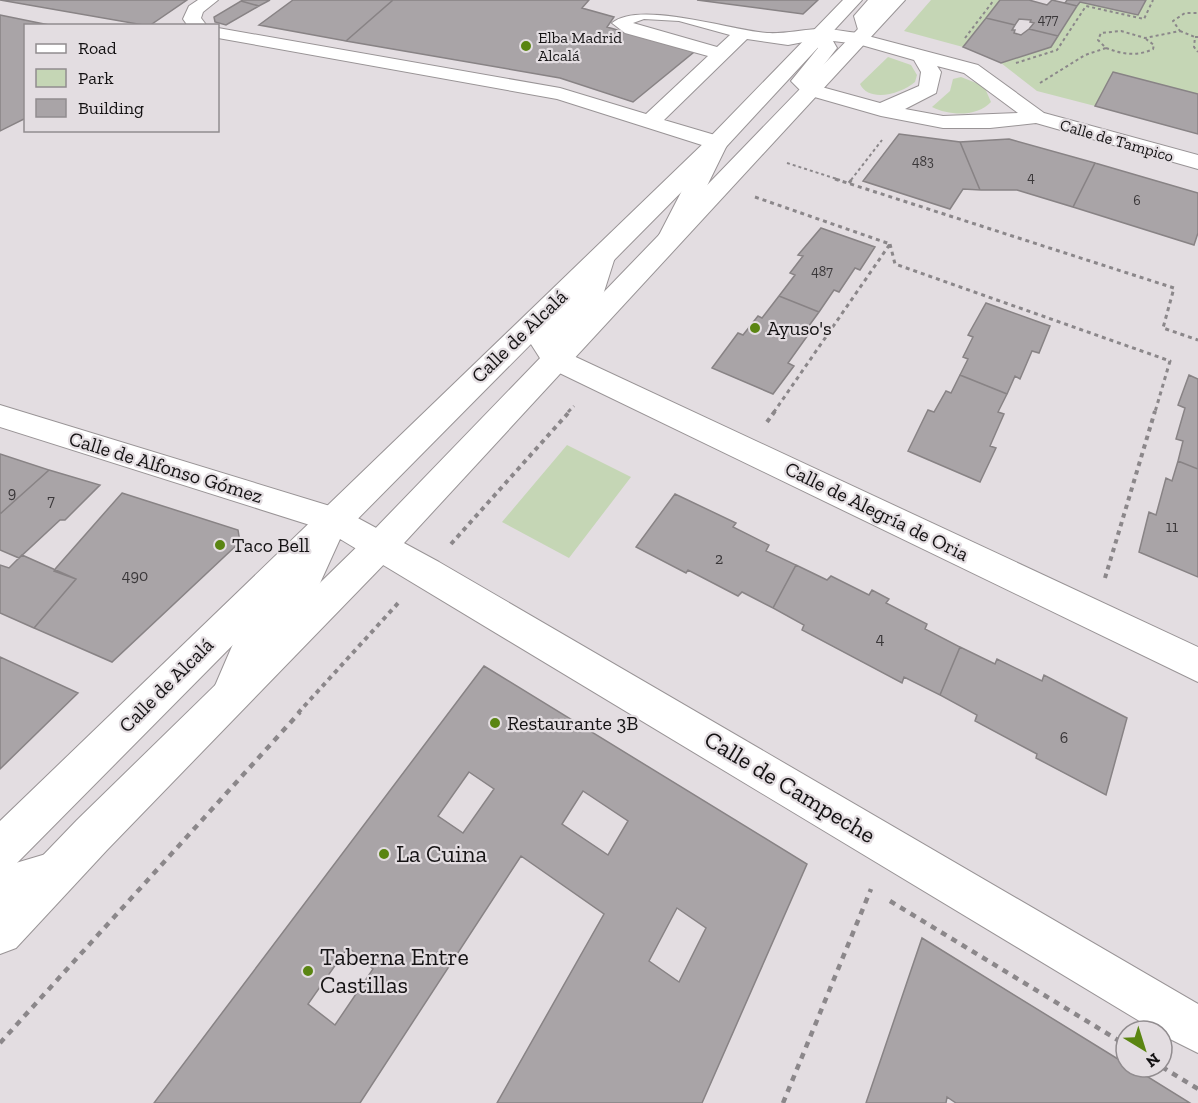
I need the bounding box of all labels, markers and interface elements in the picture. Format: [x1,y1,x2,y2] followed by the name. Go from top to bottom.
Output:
[1038,11,1059,28] house number: 477
[24,24,219,132] legend
[538,28,622,65] place label: Elba Madrid Alcalá
[78,37,117,59] text: Road
[519,39,533,53] marker: Elba Madrid Alcalá
[78,67,114,89] text: Park
[78,97,144,119] text: Building
[1058,115,1176,166] street label: Calle de Tampico
[912,153,934,170] house number: 483
[1027,169,1035,186] house number: 4
[1133,192,1141,209] house number: 6
[811,263,833,280] house number: 487
[466,284,572,388] street label: Calle de Alcalá
[767,316,832,340] place label: Ayuso's
[748,321,762,335] marker: Ayuso's
[66,426,266,508] street label: Calle de Alfonso Gómez
[781,456,973,566] street label: Calle de Alegría de Oria
[8,483,16,502] house number: 9
[47,491,55,510] house number: 7
[1166,517,1178,536] house number: 11
[232,533,310,557] place label: Taco Bell
[213,538,227,552] marker: Taco Bell
[715,549,723,568] house number: 2
[122,566,148,585] house number: 490
[876,629,885,648] house number: 4
[114,633,218,737] street label: Calle de Alcalá
[507,711,638,735] place label: Restaurante 3B
[488,716,502,730] marker: Restaurante 3B
[699,724,881,849] street label: Calle de Campeche
[1060,728,1068,747] house number: 6
[396,839,488,868] place label: La Cuina
[377,847,391,861] marker: La Cuina
[320,942,469,999] place label: Taberna Entre Castillas
[301,964,315,978] marker: Taberna Entre Castillas
[1114,1019,1174,1079] north arrow
[1142,1049,1164,1072] text: N

